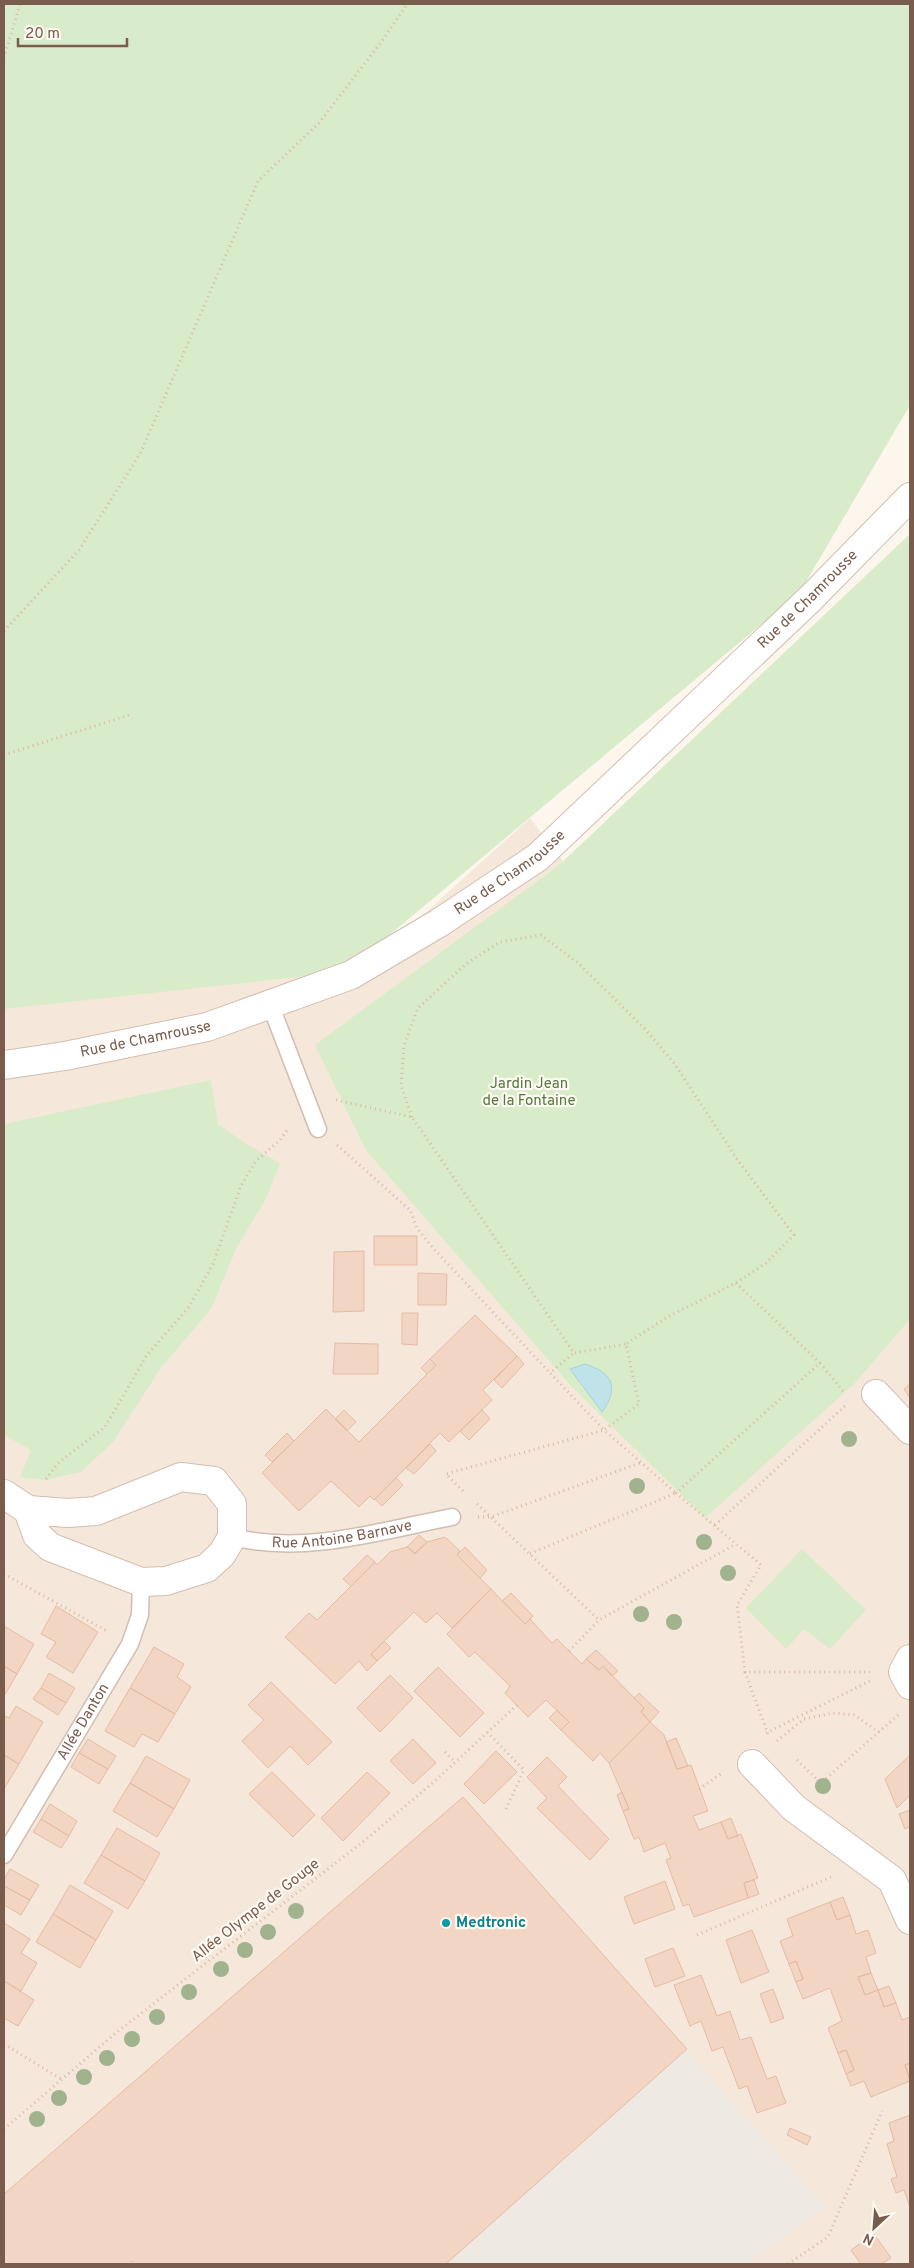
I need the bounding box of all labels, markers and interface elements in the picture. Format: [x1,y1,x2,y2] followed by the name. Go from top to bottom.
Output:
[18,15,126,47] scale bar
[25,25,60,44] text: 20 m
[754,546,862,653] street label: Rue de Chamrousse
[451,826,570,920] street label: Rue de Chamrousse
[78,1017,214,1062] street label: Rue de Chamrousse
[482,1075,576,1111] park label: Jardin Jean de la Fontaine
[271,1516,414,1553] street label: Rue Antoine Barnave
[53,1680,114,1764] street label: Allée Danton
[188,1855,324,1967] street label: Allée Olympe de Gouge
[456,1914,526,1933] place label: Medtronic
[440,1917,452,1929] marker: Medtronic
[849,2203,899,2253] north arrow
[861,2228,877,2248] text: N

